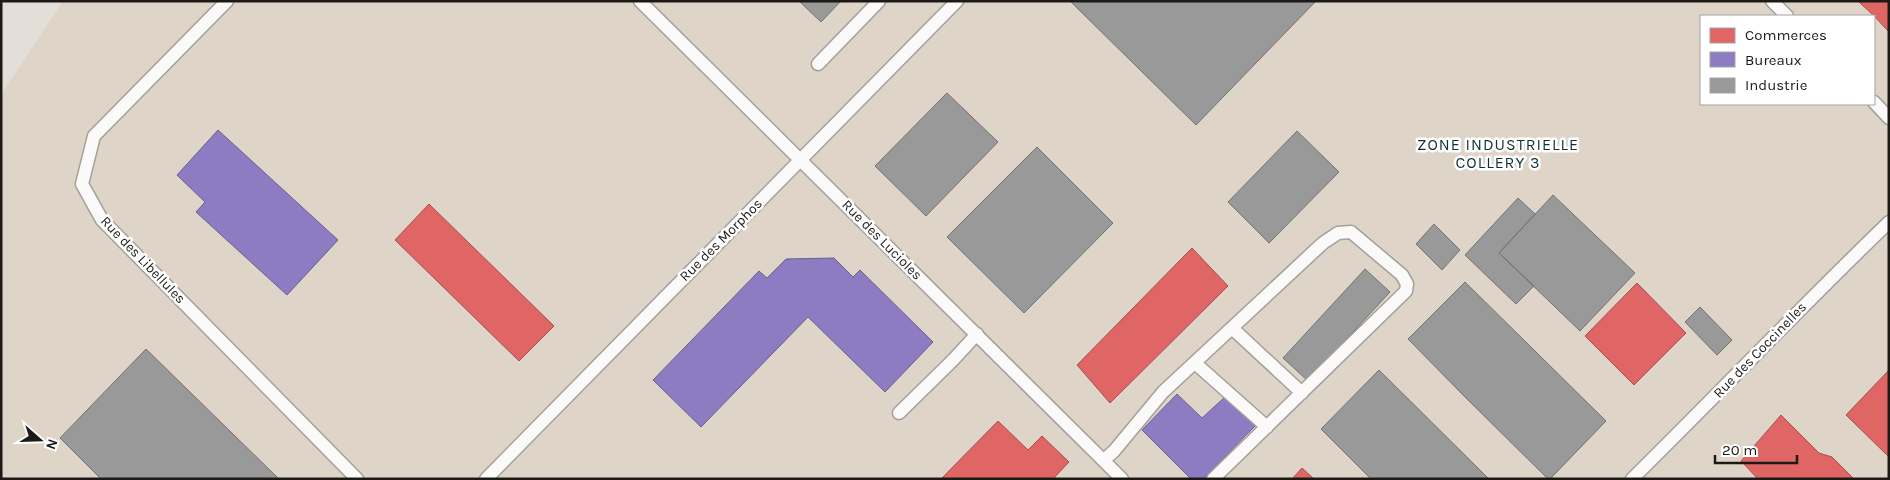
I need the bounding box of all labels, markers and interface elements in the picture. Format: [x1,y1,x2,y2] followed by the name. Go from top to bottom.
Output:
[1700,15,1875,105] legend
[1745,26,1827,44] text: Commerces
[1745,51,1802,69] text: Bureaux
[1745,76,1807,94] text: Industrie
[1417,135,1579,172] district label: ZONE INDUSTRIELLE COLLERY 3
[676,195,766,285] street label: Rue des Morphos
[838,196,926,284] street label: Rue des Lucioles
[97,213,189,307] street label: Rue des Libellules
[1710,299,1810,401] street label: Rue des Coccinelles
[15,415,65,465] north arrow
[1715,432,1798,464] scale bar
[42,437,61,452] text: N
[1722,441,1757,459] text: 20 m

